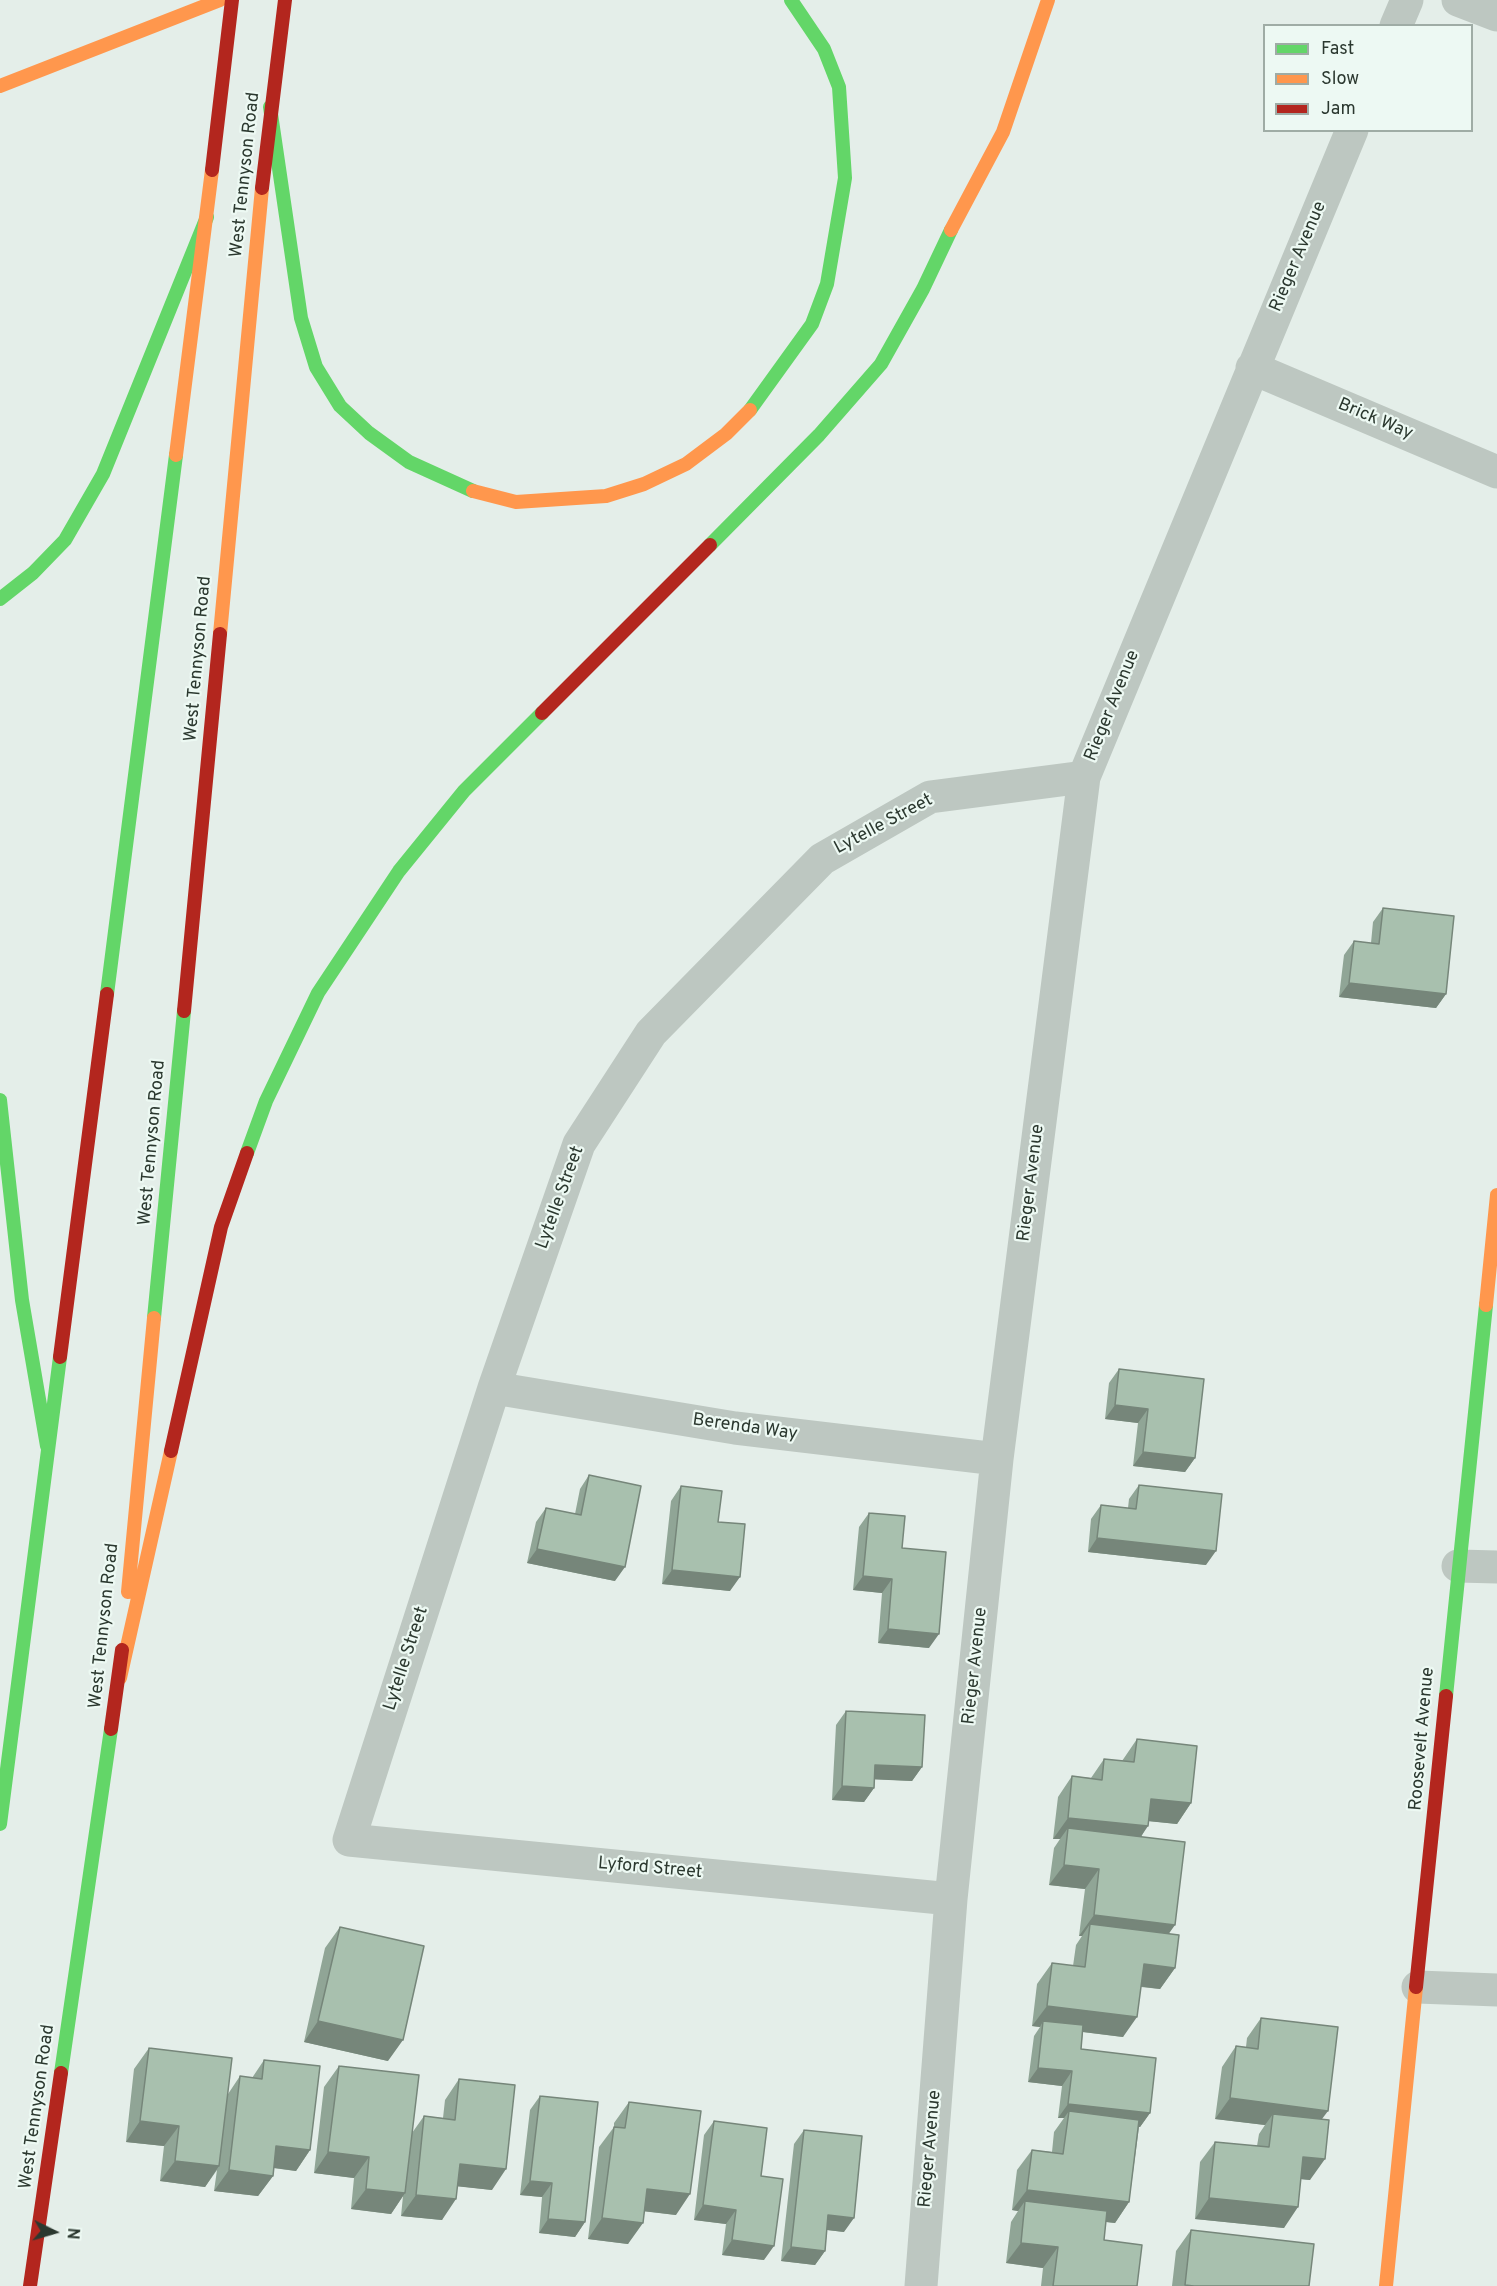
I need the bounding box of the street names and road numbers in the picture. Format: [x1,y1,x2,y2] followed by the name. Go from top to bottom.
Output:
[227,91,265,259] street label: West Tennyson Road
[1266,199,1332,315] street label: Rieger Avenue
[1334,394,1416,446] street label: Brick Way
[181,575,217,743] street label: West Tennyson Road
[1081,647,1145,765] street label: Rieger Avenue
[831,790,937,860] street label: Lytelle Street
[135,1059,171,1227] street label: West Tennyson Road
[1014,1123,1050,1243] street label: Rieger Avenue
[532,1143,590,1253] street label: Lytelle Street
[691,1410,799,1446] street label: Berenda Way
[86,1542,124,1710] street label: West Tennyson Road
[380,1604,434,1714] street label: Lytelle Street
[959,1606,993,1726] street label: Rieger Avenue
[1406,1666,1440,1812] street label: Roosevelt Avenue
[597,1854,703,1884] street label: Lyford Street
[16,2023,60,2191] street label: West Tennyson Road
[915,2089,947,2209] street label: Rieger Avenue

